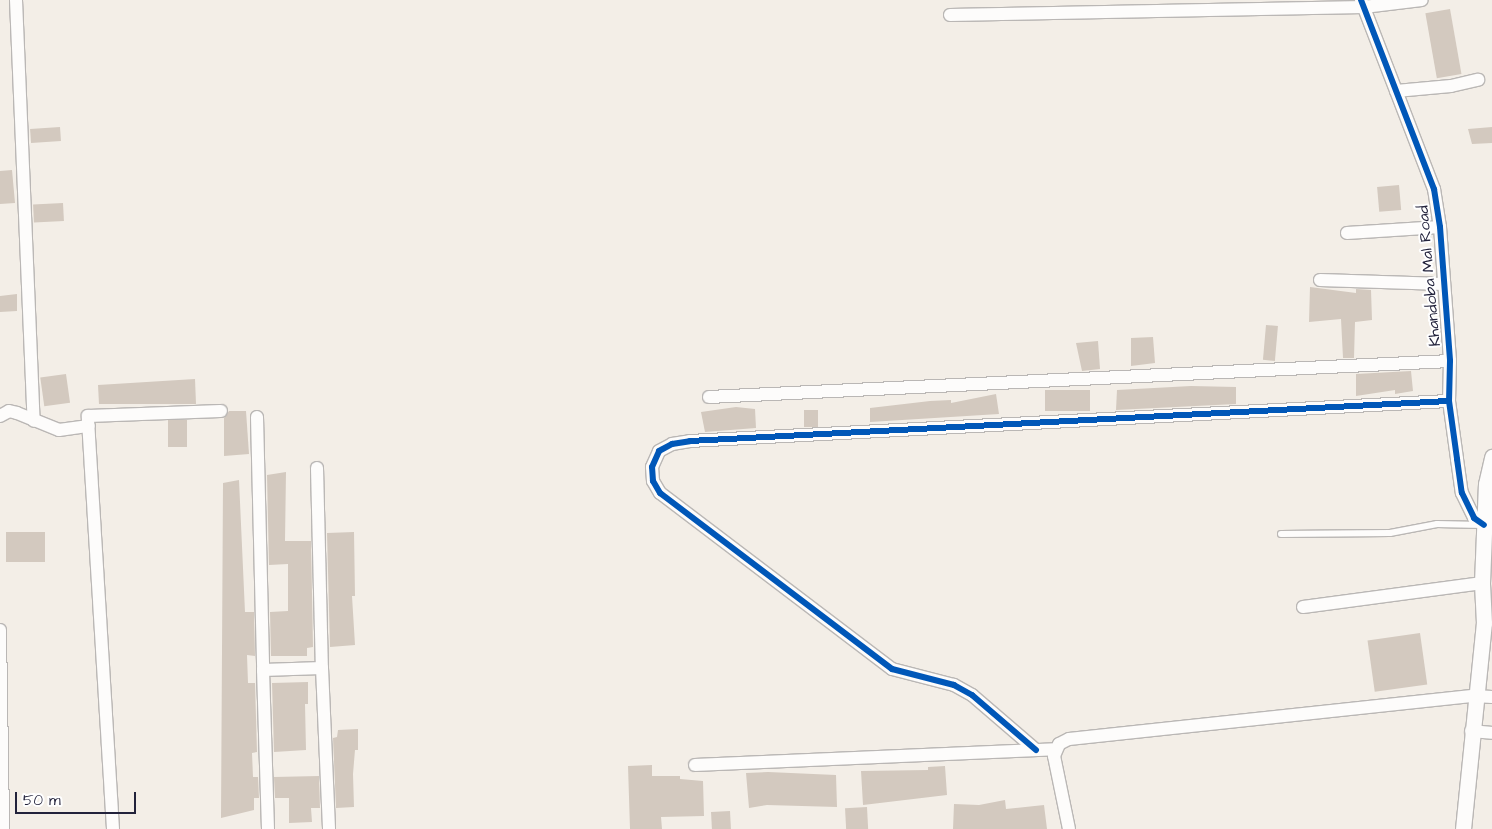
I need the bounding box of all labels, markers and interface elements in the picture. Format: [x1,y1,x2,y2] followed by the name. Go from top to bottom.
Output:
[1413,205,1445,347] street label: Khandoba Mal Road
[18,782,139,814] scale bar
[23,790,61,811] text: 50 m

